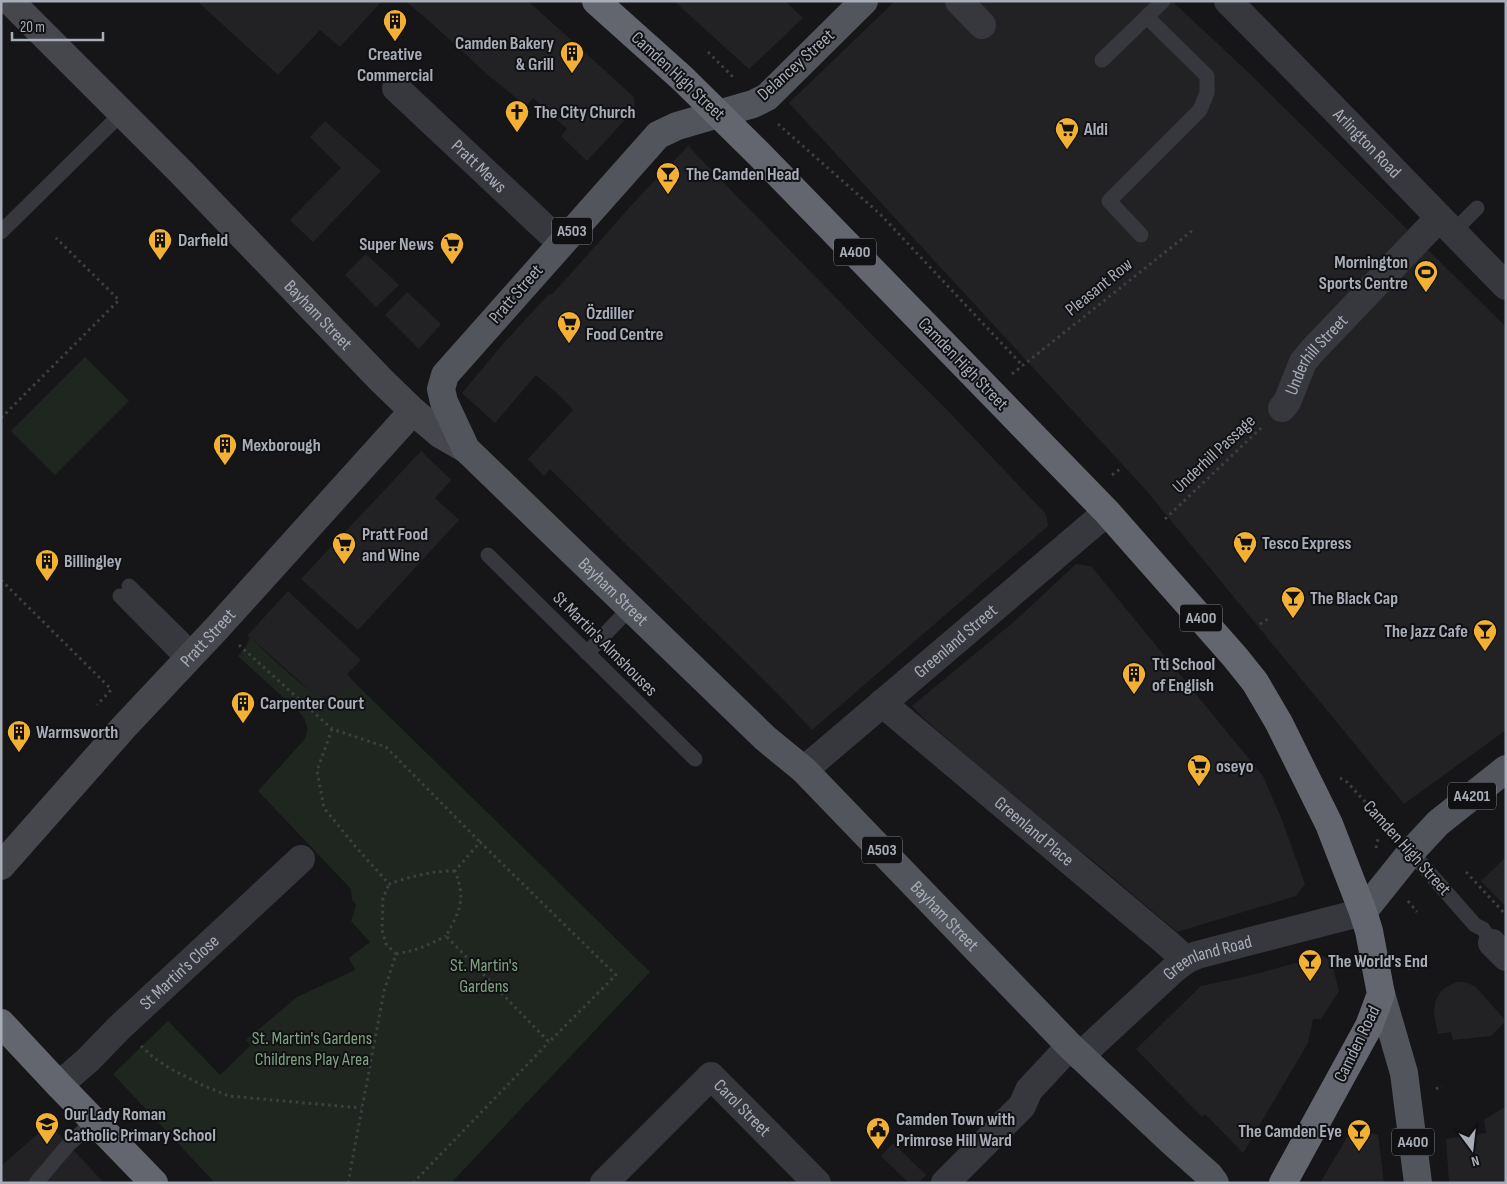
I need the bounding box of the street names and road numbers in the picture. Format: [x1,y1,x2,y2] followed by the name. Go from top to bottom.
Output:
[753,25,839,105] street label: Delancey Street
[627,27,730,125] street label: Camden High Street
[1328,103,1406,182] street label: Arlington Road
[447,135,511,197] street label: Pratt Mews
[552,218,592,245] road number: A503
[834,238,876,266] road number: A400
[1061,254,1137,320] street label: Pleasant Row
[485,260,548,328] street label: Pratt Street
[280,275,357,355] street label: Bayham Street
[1280,310,1352,398] street label: Underhill Street
[914,313,1013,415] street label: Camden High Street
[1168,410,1260,498] street label: Underhill Passage
[574,553,653,630] street label: Bayham Street
[548,587,662,701] street label: St Martin's Almshouses
[910,599,1002,682] street label: Greenland Street
[176,604,240,671] street label: Pratt Street
[1180,604,1222,632] road number: A400
[1448,782,1496,809] road number: A4201
[990,792,1078,870] street label: Greenland Place
[1359,796,1455,900] street label: Camden High Street
[862,836,902,864] road number: A503
[906,877,983,956] street label: Bayham Street
[135,930,223,1014] street label: St Martin's Close
[1159,931,1254,984] street label: Greenland Road
[1330,1002,1384,1086] street label: Camden Road
[710,1075,776,1141] street label: Carol Street
[1392,1128,1434,1156] road number: A400

